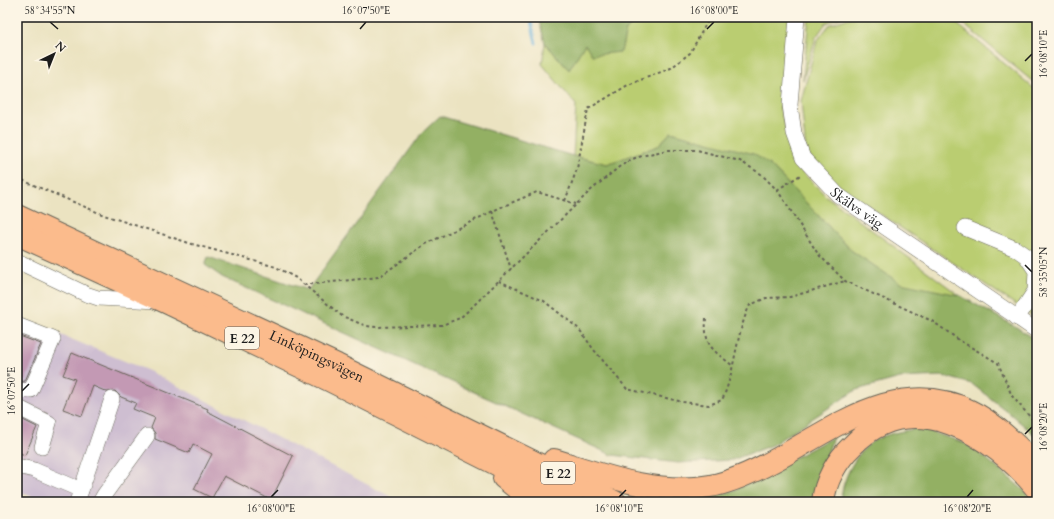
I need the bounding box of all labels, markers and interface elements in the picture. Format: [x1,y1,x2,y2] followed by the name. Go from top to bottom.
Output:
[25,4,76,18] text: 58°34'55"N
[342,4,390,18] text: 16°07'50"E
[690,4,738,18] text: 16°08'00"E
[1037,30,1051,78] text: 16°08'10"E
[34,34,74,74] north arrow
[52,38,69,56] text: N
[826,183,887,233] street label: Skälvs väg
[1037,246,1051,297] text: 58°35'05"N
[266,326,367,387] street label: Linköpingsvägen
[225,327,259,349] road number: E 22
[5,367,19,415] text: 16°07'50"E
[1037,403,1051,451] text: 16°08'20"E
[541,462,575,484] road number: E 22
[247,502,295,516] text: 16°08'00"E
[595,502,643,516] text: 16°08'10"E
[943,502,991,516] text: 16°08'20"E

